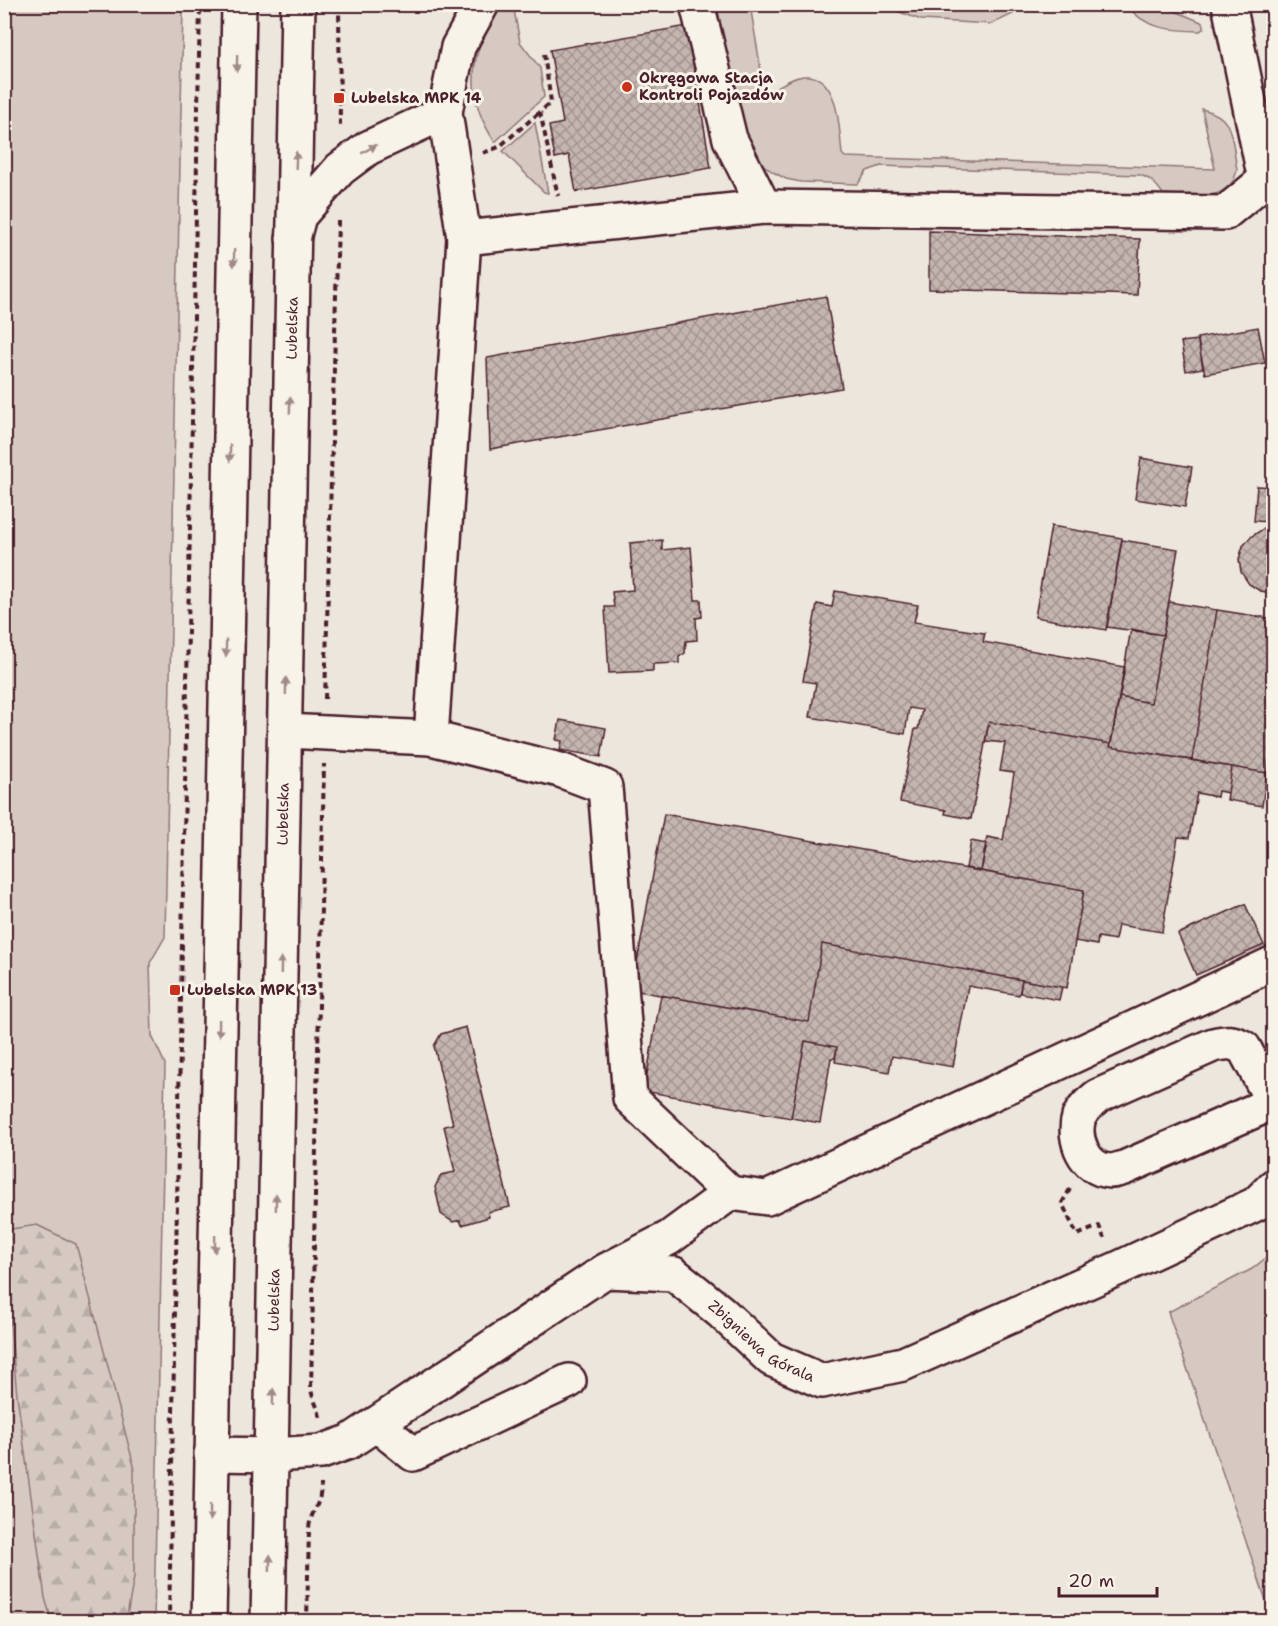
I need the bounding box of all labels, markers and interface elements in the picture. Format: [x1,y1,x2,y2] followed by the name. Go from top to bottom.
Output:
[233,53,242,72] one-way arrow
[639,68,784,105] place label: Okręgowa Stacja Kontroli Pojazdów
[620,80,634,94] marker: Okręgowa Stacja Kontroli Pojazdów
[351,88,482,108] place label: Lubelska MPK 14
[332,91,346,105] marker: Lubelska MPK 14
[361,144,378,154] one-way arrow
[291,150,300,169] one-way arrow
[229,248,239,267] one-way arrow
[281,296,303,360] street label: Lubelska
[285,395,295,414] one-way arrow
[225,443,235,462] one-way arrow
[222,638,231,657] one-way arrow
[281,676,290,695] one-way arrow
[272,782,294,846] street label: Lubelska
[276,955,286,974] one-way arrow
[187,980,317,1000] place label: Lubelska MPK 13
[168,983,182,997] marker: Lubelska MPK 13
[214,1018,224,1037] one-way arrow
[272,1192,281,1211] one-way arrow
[210,1234,220,1253] one-way arrow
[263,1268,285,1332] street label: Lubelska
[704,1296,818,1387] street label: Zbigniewa Górala
[268,1387,278,1406] one-way arrow
[205,1503,215,1522] one-way arrow
[265,1554,274,1573] one-way arrow
[1059,1560,1156,1598] scale bar
[1068,1569,1114,1593] text: 20 m

